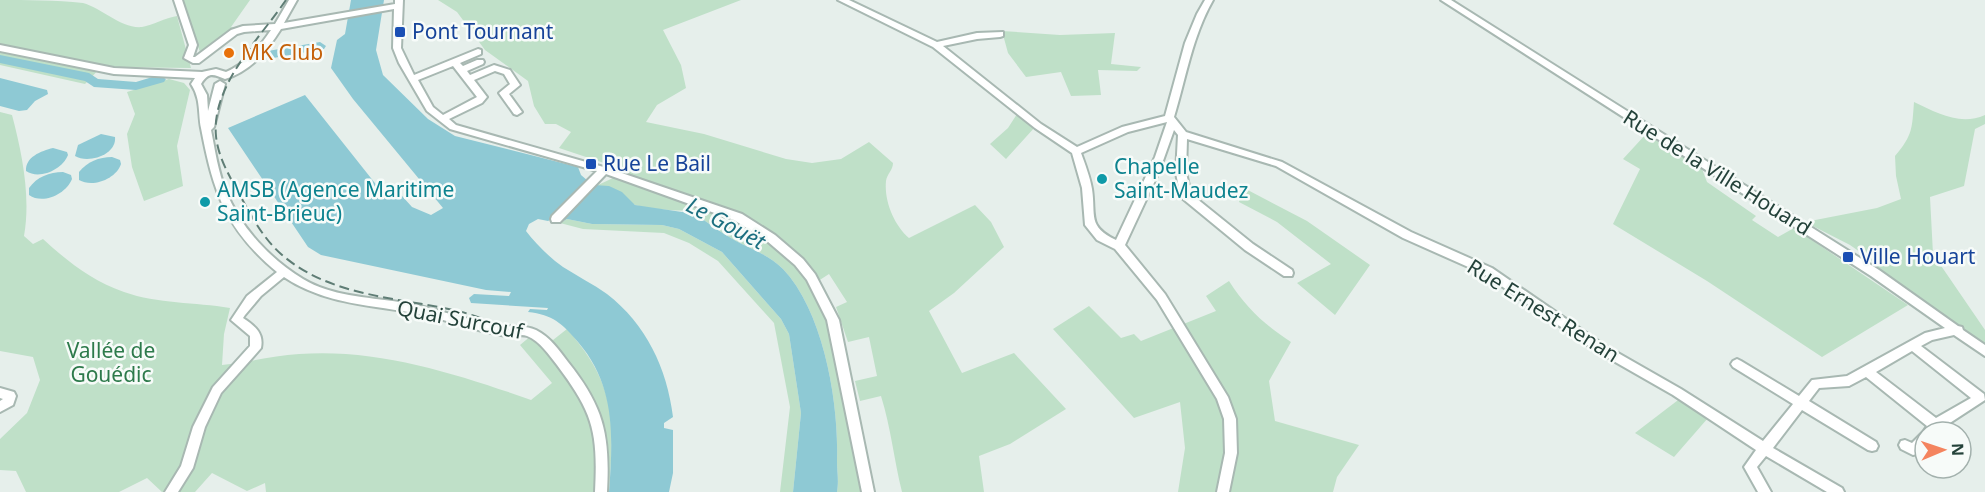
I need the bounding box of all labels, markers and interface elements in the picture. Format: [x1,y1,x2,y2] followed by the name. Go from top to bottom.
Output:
[412,17,554,45] place label: Pont Tournant
[393,25,407,39] marker: Pont Tournant
[241,38,323,66] place label: MK Club
[222,46,236,60] marker: MK Club
[1618,103,1817,241] street label: Rue de la Ville Houard
[603,149,711,177] place label: Rue Le Bail
[1114,152,1248,204] place label: Chapelle Saint-Maudez
[584,157,598,171] marker: Rue Le Bail
[1095,172,1109,186] marker: Chapelle Saint-Maudez
[217,175,454,227] place label: AMSB (Agence Maritime Saint-Brieuc)
[682,189,773,256] water label: Le Gouët
[198,195,212,209] marker: AMSB (Agence Maritime Saint-Brieuc)
[1860,242,1976,270] place label: Ville Houart
[1841,250,1855,264] marker: Ville Houart
[1462,252,1625,368] street label: Rue Ernest Renan
[395,293,527,345] street label: Quai Surcouf
[67,336,155,388] park label: Vallée de Gouédic
[1913,420,1973,480] north arrow
[1947,443,1969,456] text: N

